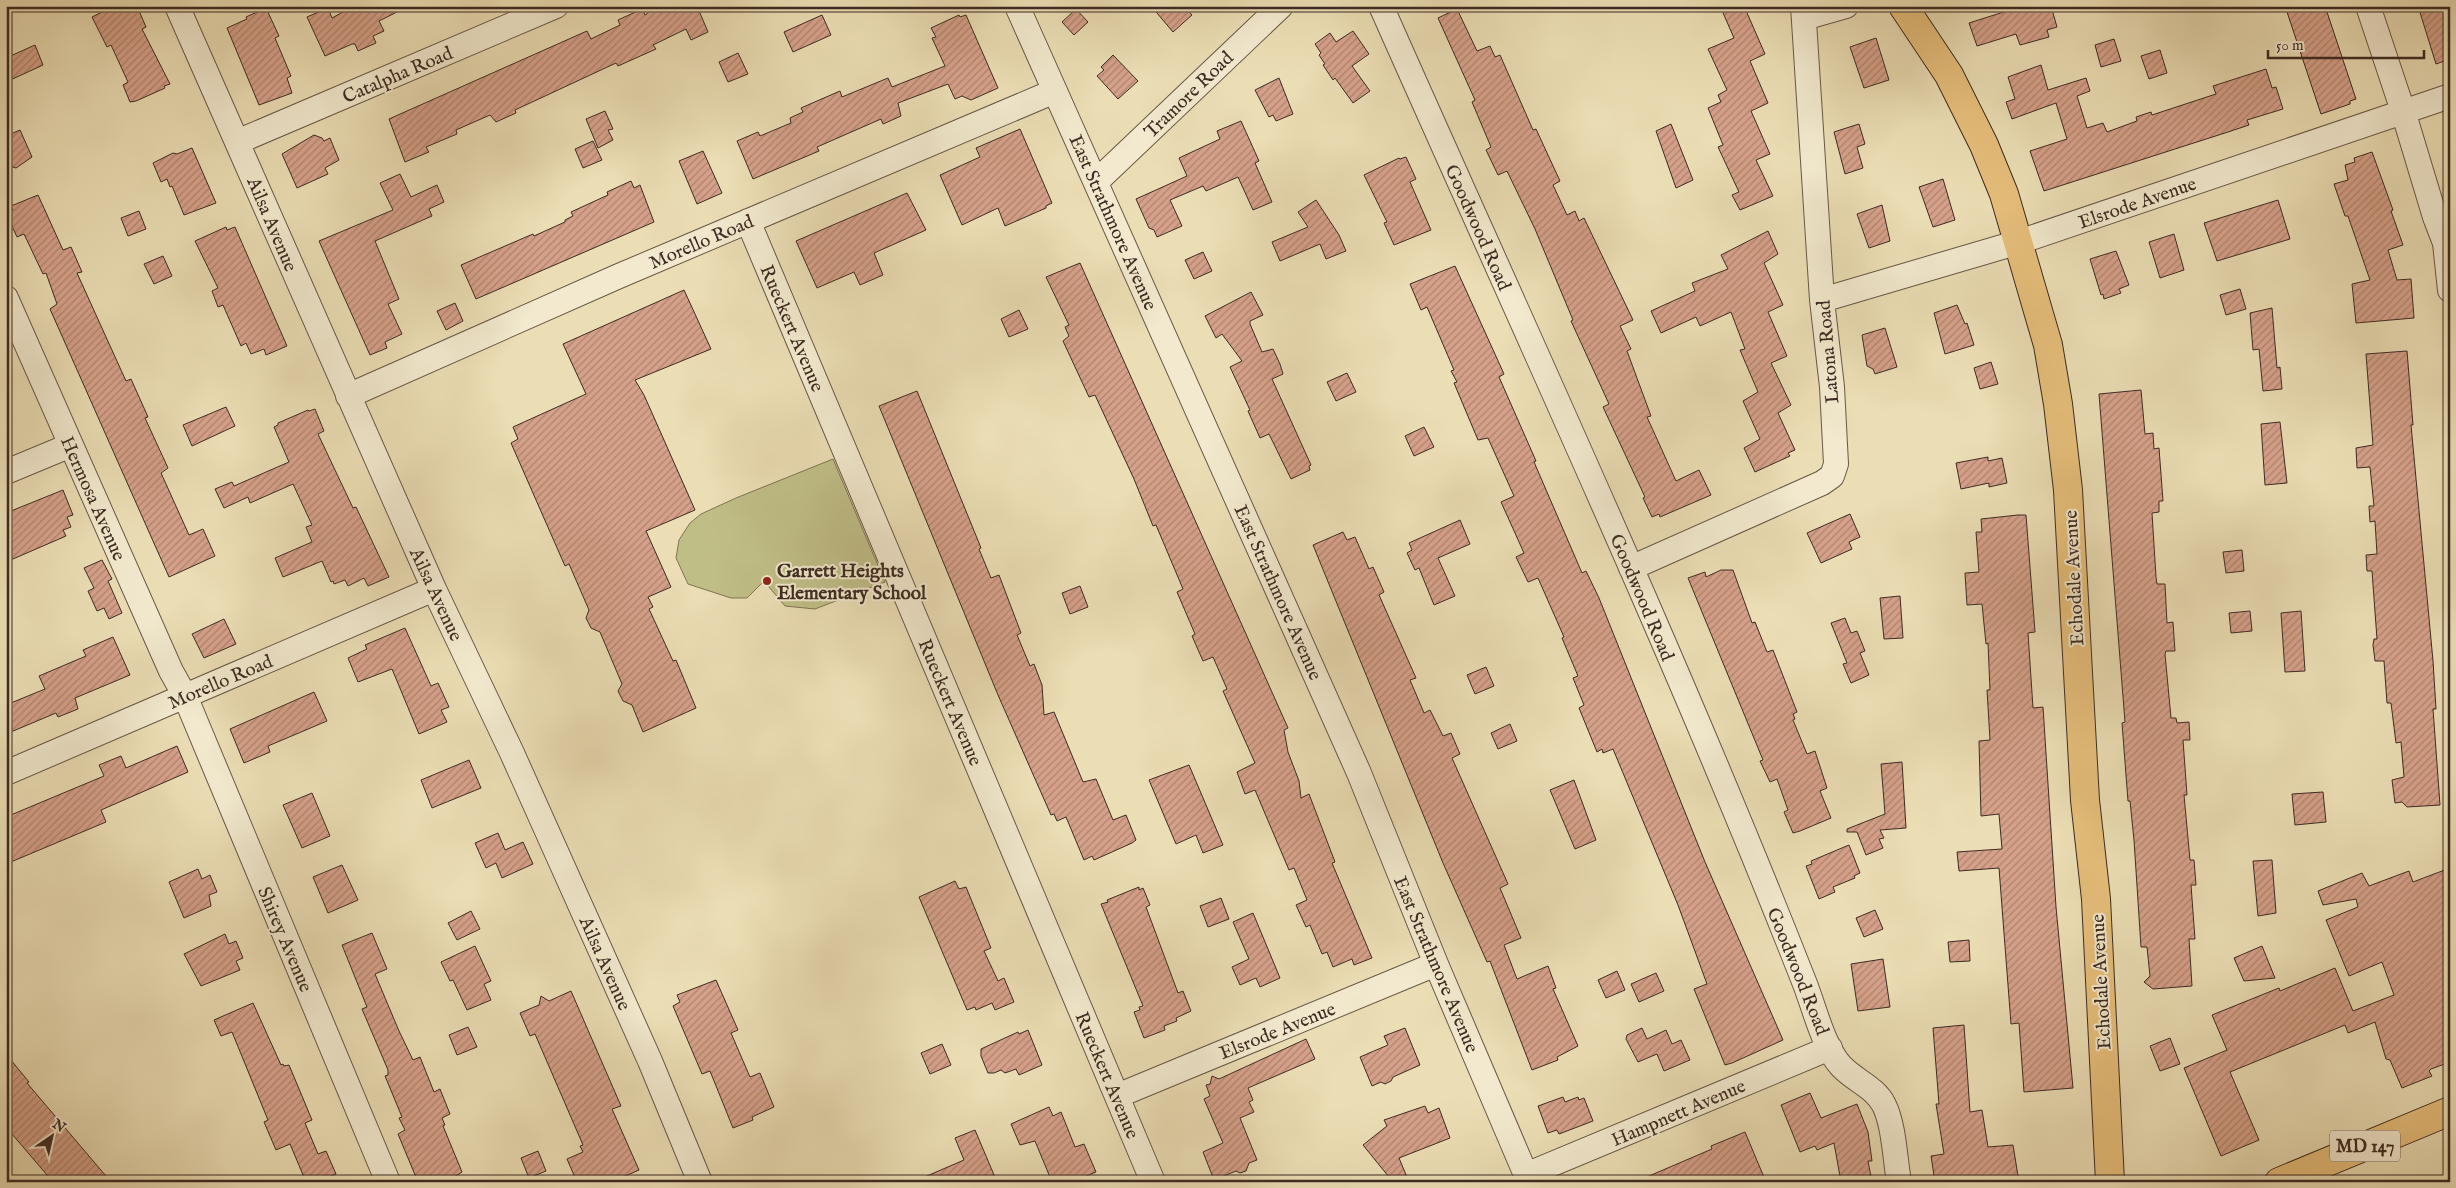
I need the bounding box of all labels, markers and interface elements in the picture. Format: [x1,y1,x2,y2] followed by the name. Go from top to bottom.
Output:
[2268,28,2425,60] scale bar
[2276,36,2304,55] text: 50 m
[339,42,457,110] street label: Catalpha Road
[1140,46,1240,144] street label: Tramore Road
[1063,131,1162,315] street label: East Strathmore Avenue
[1439,161,1516,295] street label: Goodwood Road
[2075,172,2200,235] street label: Elsrode Avenue
[240,173,302,276] street label: Ailsa Avenue
[646,210,758,276] street label: Morello Road
[754,262,829,396] street label: Rueckert Avenue
[1812,298,1845,405] street label: Latona Road
[54,433,130,565] street label: Hermosa Avenue
[1228,501,1327,685] street label: East Strathmore Avenue
[2059,509,2091,646] street label: Echodale Avenue
[1604,531,1679,666] street label: Goodwood Road
[403,543,467,646] street label: Ailsa Avenue
[777,560,927,606] place label: Garrett Heights Elementary School
[761,575,773,587] marker: Garrett Heights Elementary School
[912,636,987,770] street label: Rueckert Avenue
[165,650,277,716] street label: Morello Road
[1387,873,1483,1057] street label: East Strathmore Avenue
[251,883,317,996] street label: Shirey Avenue
[1761,904,1834,1040] street label: Goodwood Road
[572,912,636,1015] street label: Ailsa Avenue
[2086,913,2118,1050] street label: Echodale Avenue
[1216,998,1340,1066] street label: Elsrode Avenue
[1069,1009,1144,1143] street label: Rueckert Avenue
[1608,1075,1750,1153] street label: Hampnett Avenue
[28,1110,78,1160] north arrow
[48,1115,69,1137] text: N
[2330,1130,2400,1162] road number: MD 147

